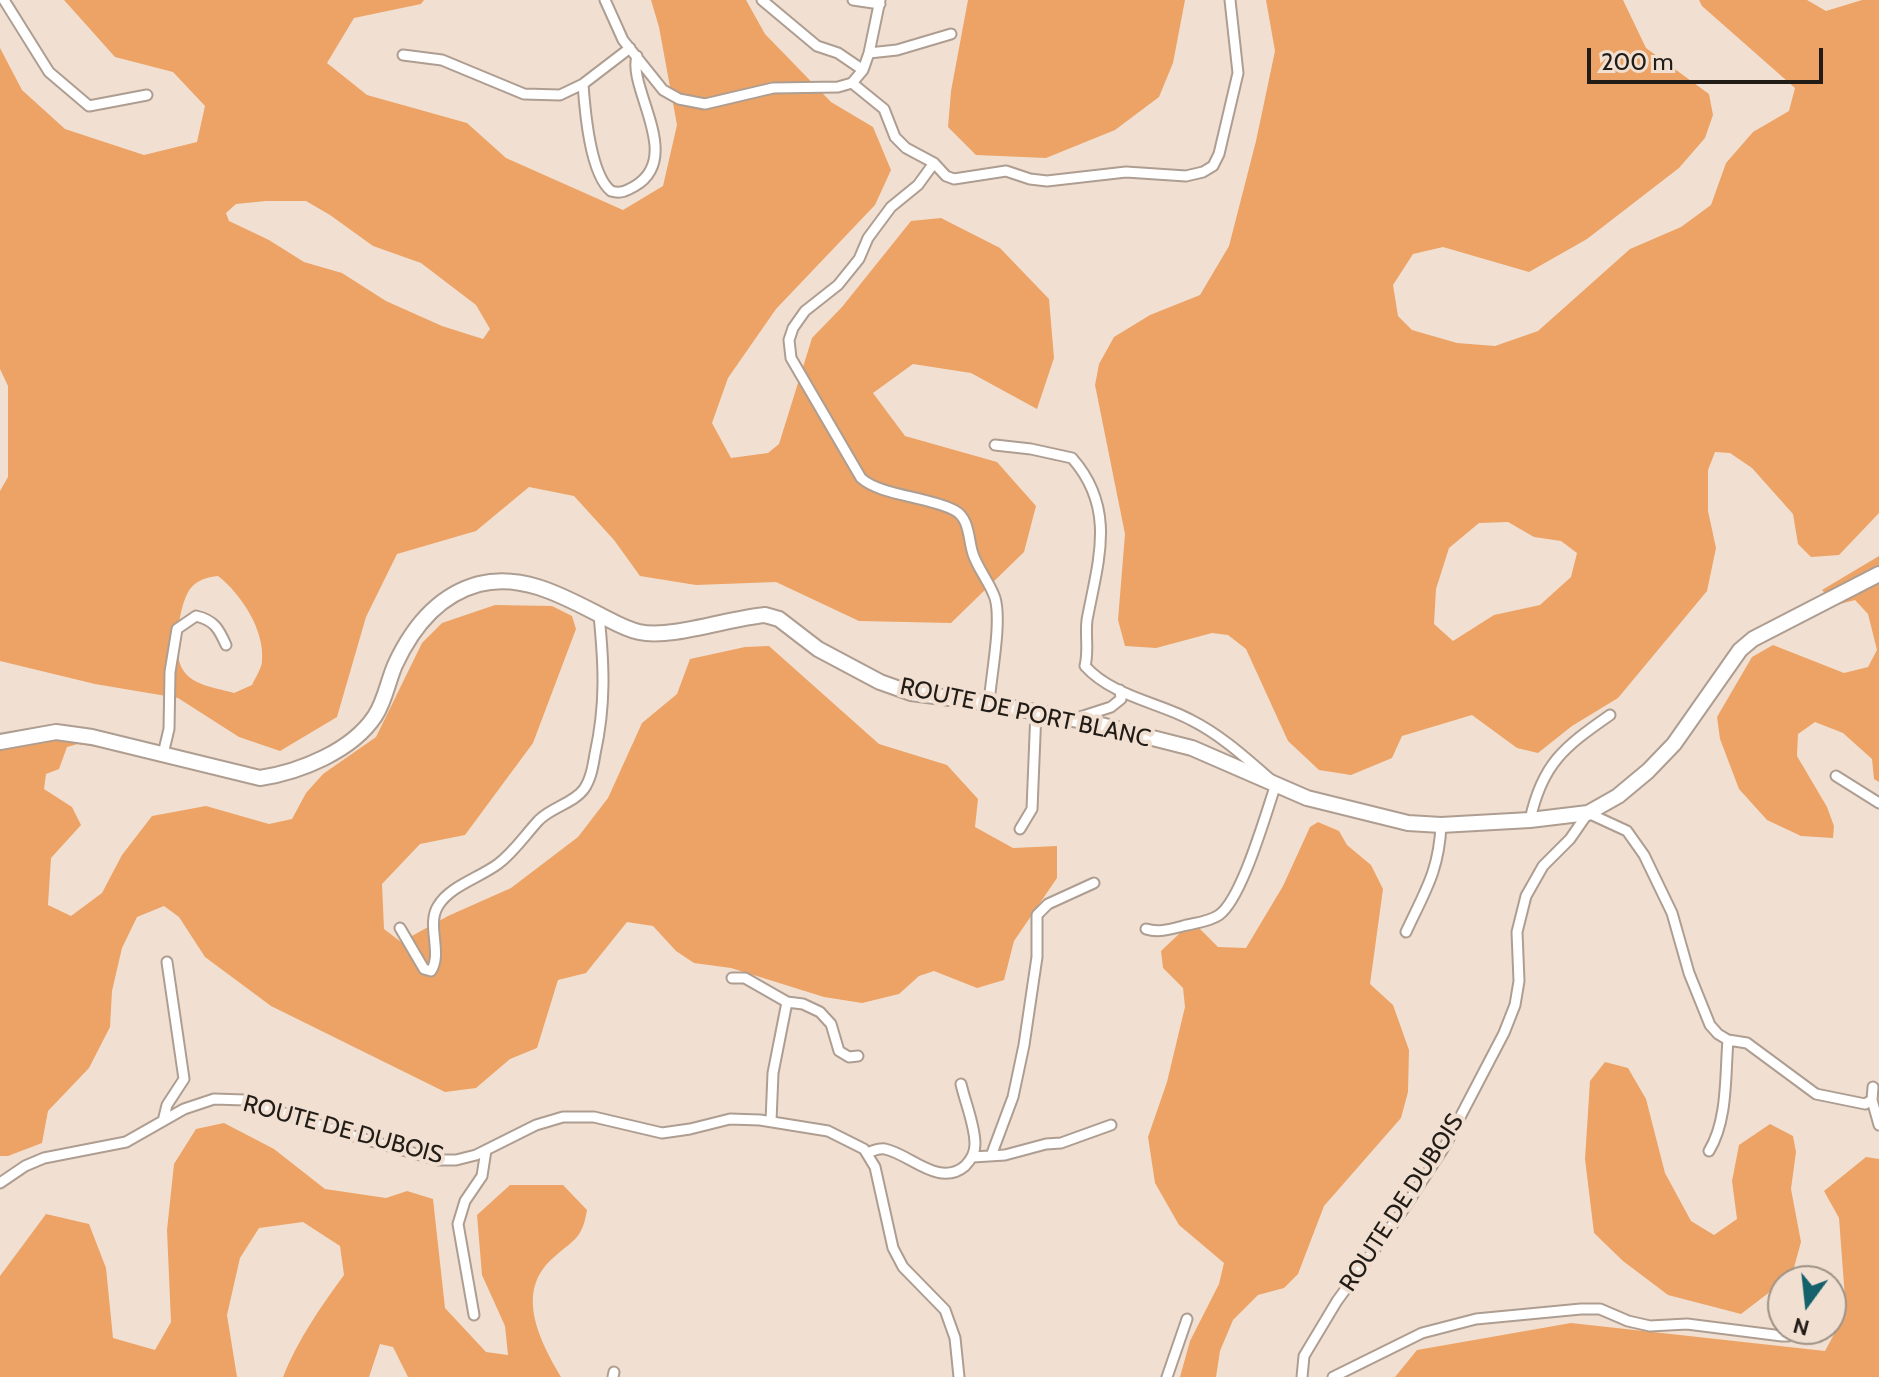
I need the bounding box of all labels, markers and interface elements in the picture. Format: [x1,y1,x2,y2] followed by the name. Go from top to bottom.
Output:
[1591,32,1827,82] scale bar
[1601,47,1674,76] text: 200 m
[897,672,1153,754] street label: ROUTE DE PORT BLANC
[240,1089,446,1171] street label: ROUTE DE DUBOIS
[1334,1109,1470,1297] street label: ROUTE DE DUBOIS
[1767,1265,1847,1345] north arrow
[1790,1312,1812,1342] text: N

